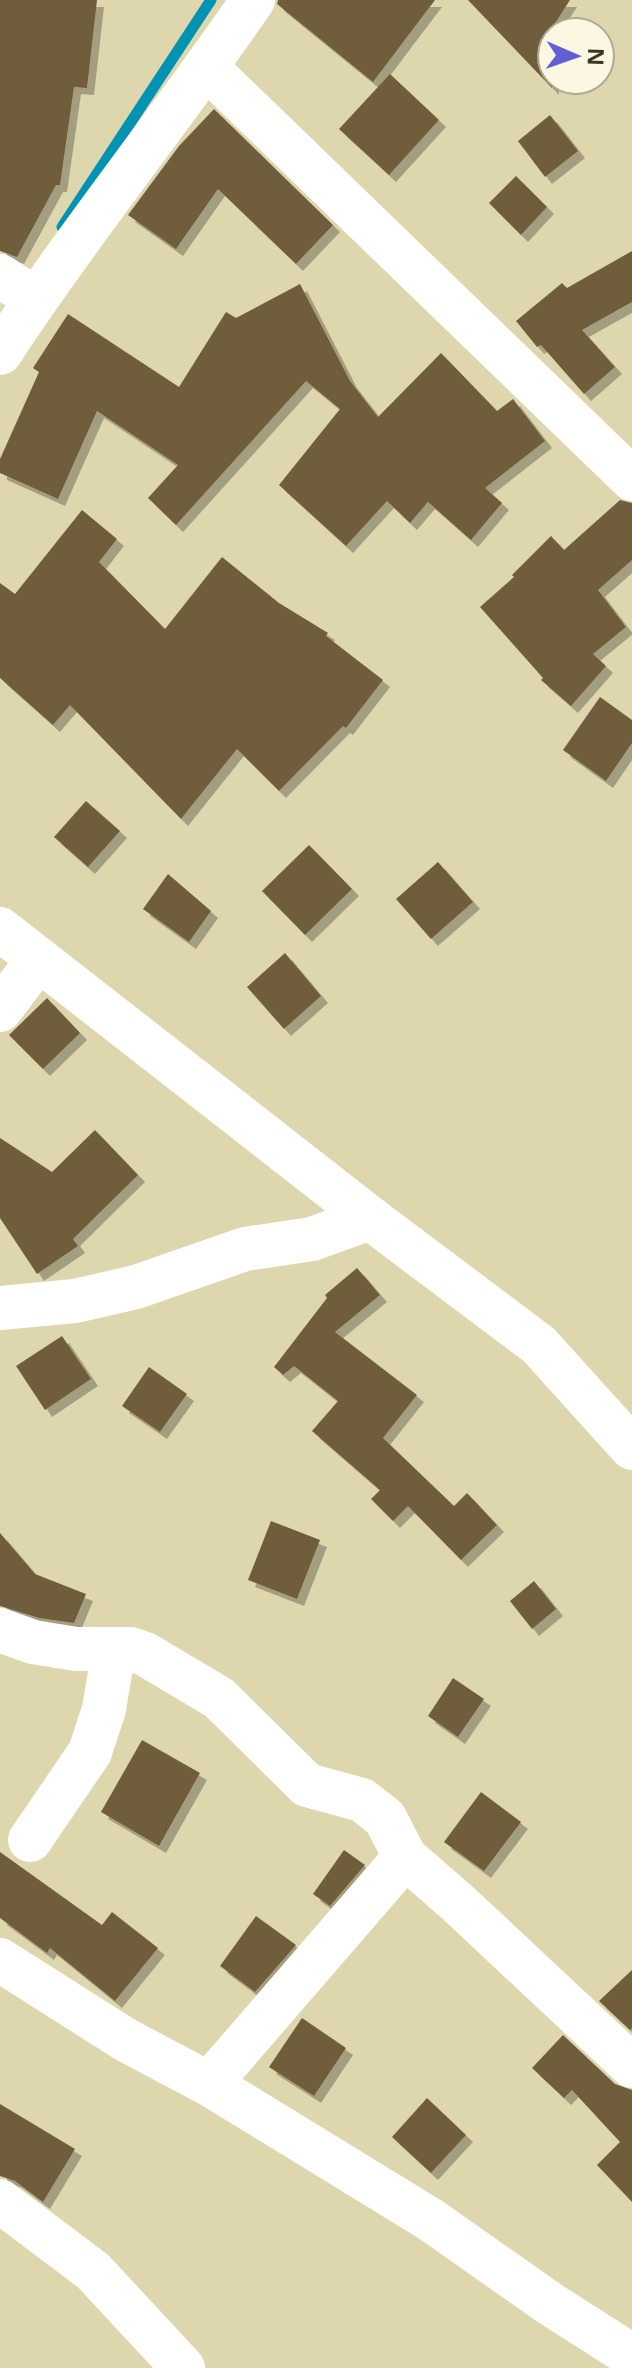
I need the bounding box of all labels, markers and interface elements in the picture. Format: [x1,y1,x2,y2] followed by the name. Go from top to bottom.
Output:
[536,16,616,96] north arrow
[582,47,612,66] text: N

